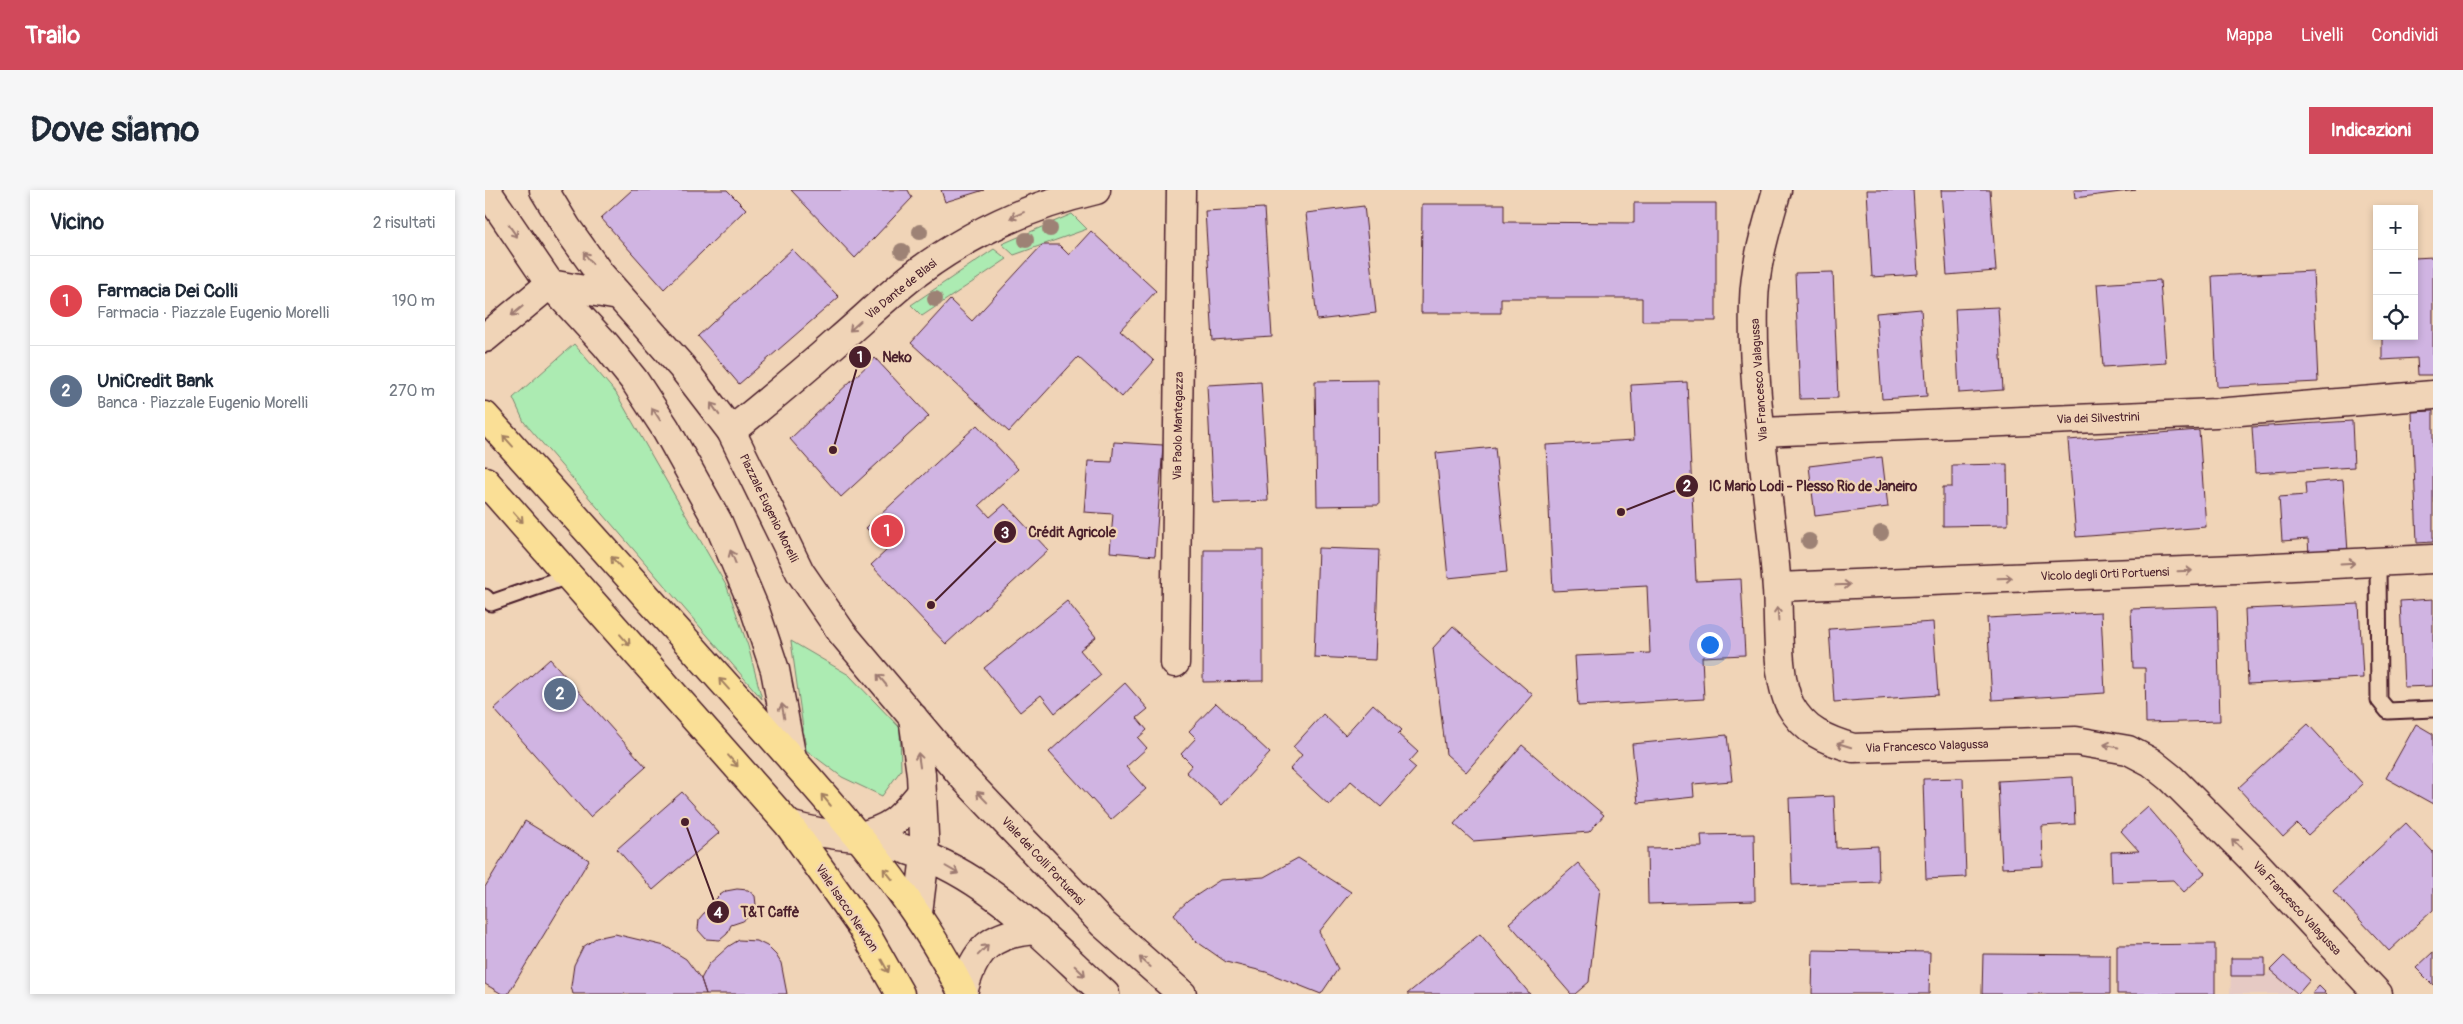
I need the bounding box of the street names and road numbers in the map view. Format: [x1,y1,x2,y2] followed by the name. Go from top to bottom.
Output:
[863,256,940,323] street label: Via Dante de Blasi
[1748,318,1771,442] street label: Via Francesco Valagussa
[1170,371,1187,480] street label: Via Paolo Mantegazza
[2056,410,2140,427] street label: Via dei Silvestrini
[736,452,801,565] street label: Piazzale Eugenio Morelli
[2040,565,2170,584] street label: Vicolo degli Orti Portuensi
[1865,737,1989,756] street label: Via Francesco Valagussa
[998,814,1087,909] street label: Viale dei Colli Portuensi
[2249,858,2344,959] street label: Via Francesco Valagussa
[812,862,881,955] street label: Viale Isacco Newton

